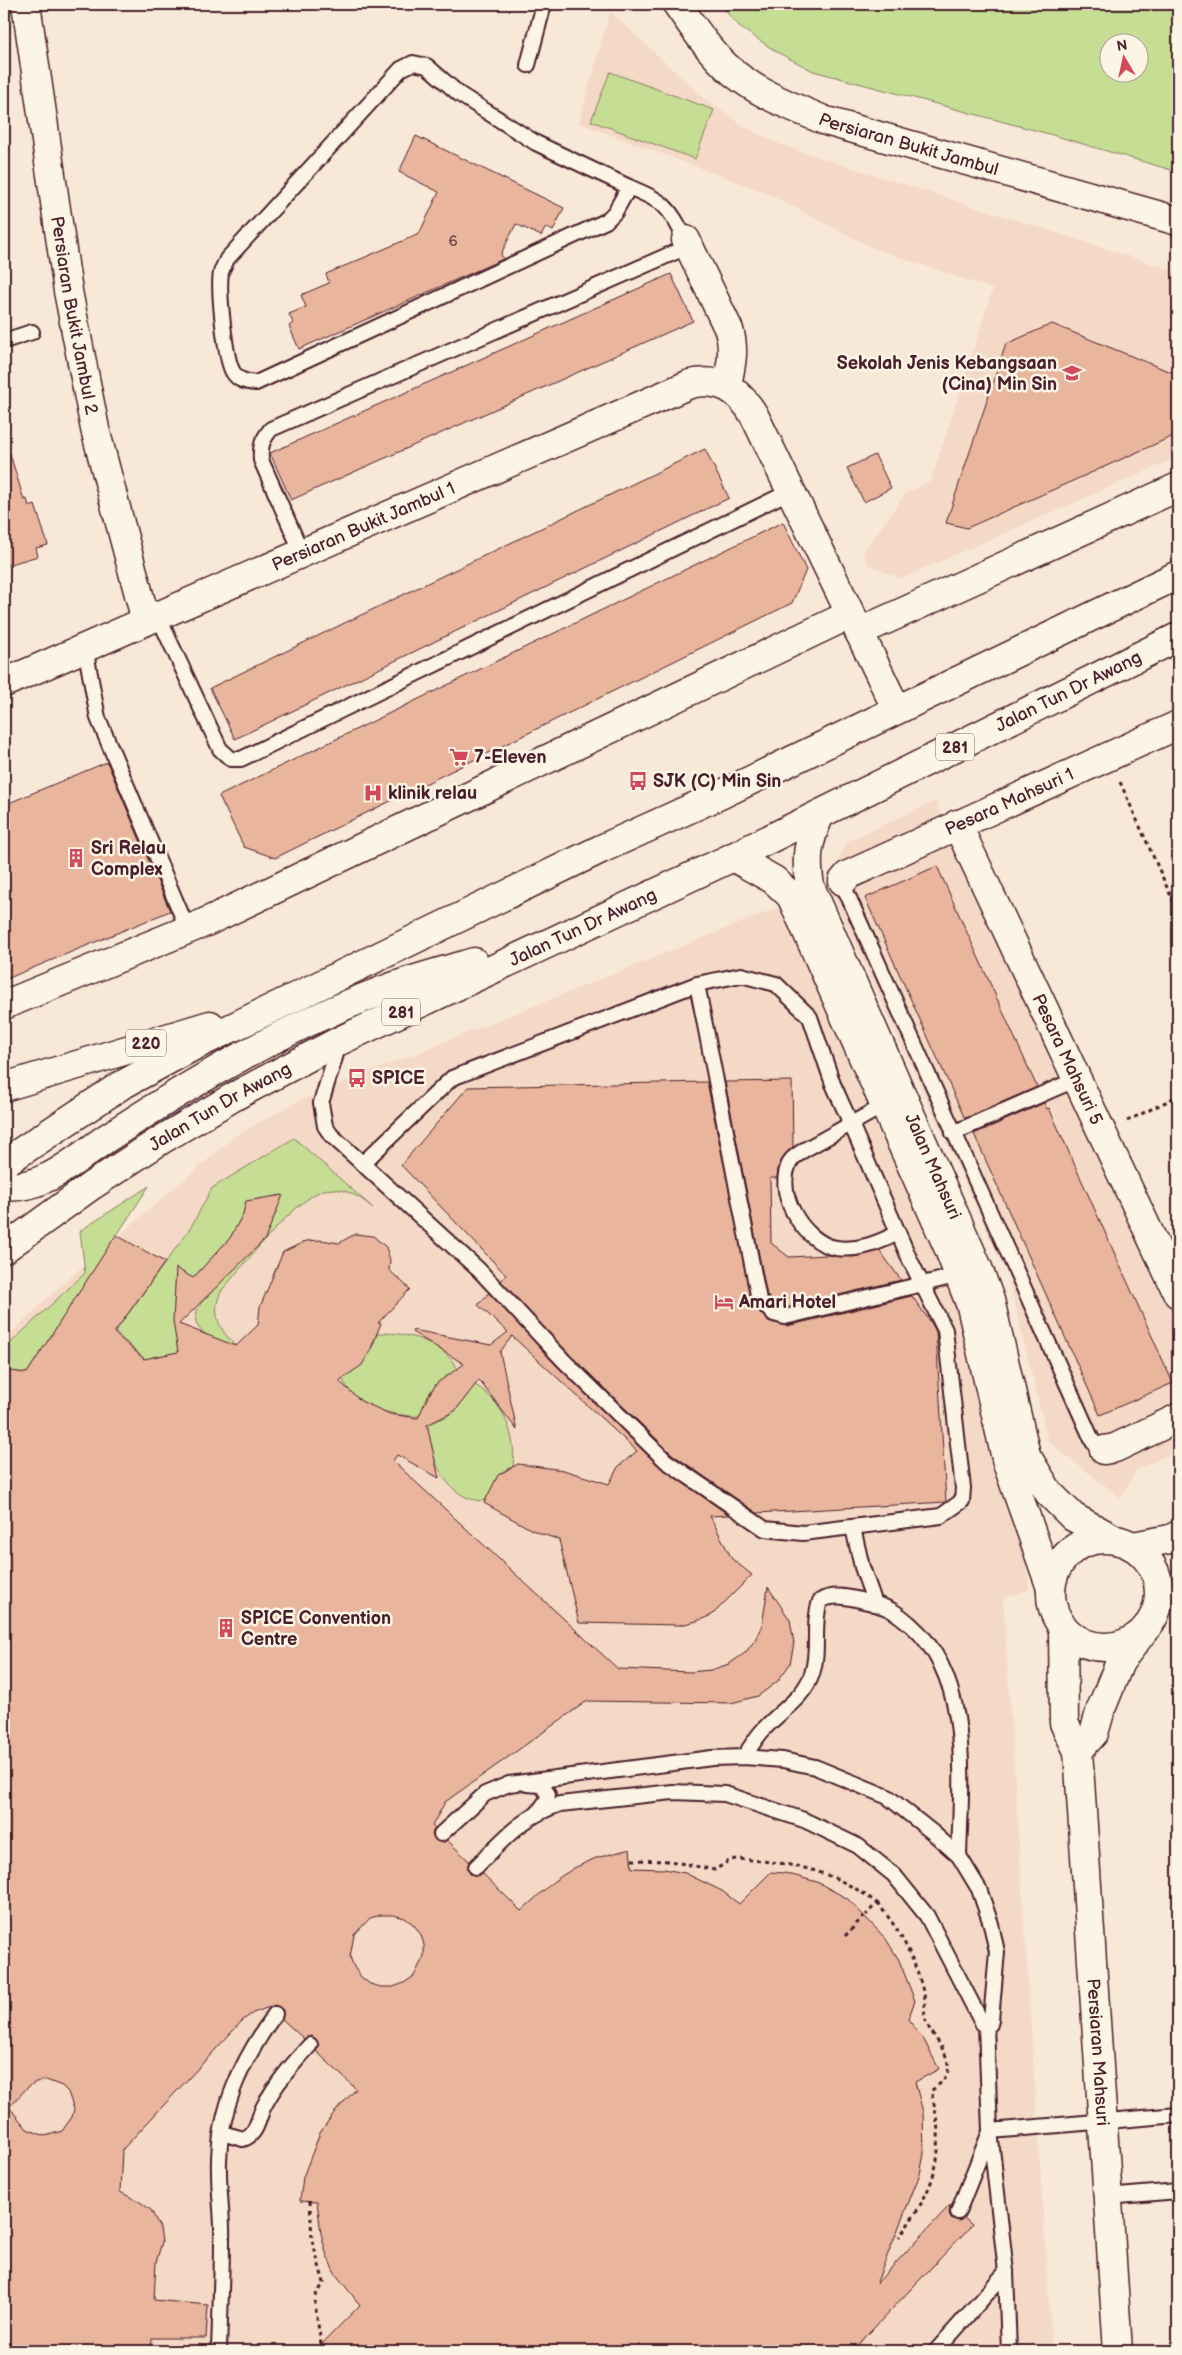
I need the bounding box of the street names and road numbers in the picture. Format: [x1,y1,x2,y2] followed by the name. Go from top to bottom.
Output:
[815,109,1001,180] street label: Persiaran Bukit Jambul
[46,215,102,417] street label: Persiaran Bukit Jambul 2
[269,478,458,576] street label: Persiaran Bukit Jambul 1
[992,647,1145,737] street label: Jalan Tun Dr Awang
[936,734,974,760] road number: 281
[942,764,1077,840] street label: Pesara Mahsuri 1
[506,884,660,971] street label: Jalan Tun Dr Awang
[1027,991,1107,1128] street label: Pesara Mahsuri 5
[382,999,420,1026] road number: 281
[126,1030,166,1056] road number: 220
[145,1058,295,1156] street label: Jalan Tun Dr Awang
[900,1110,965,1223] street label: Jalan Mahsuri
[1082,1978,1113,2127] street label: Persiaran Mahsuri

